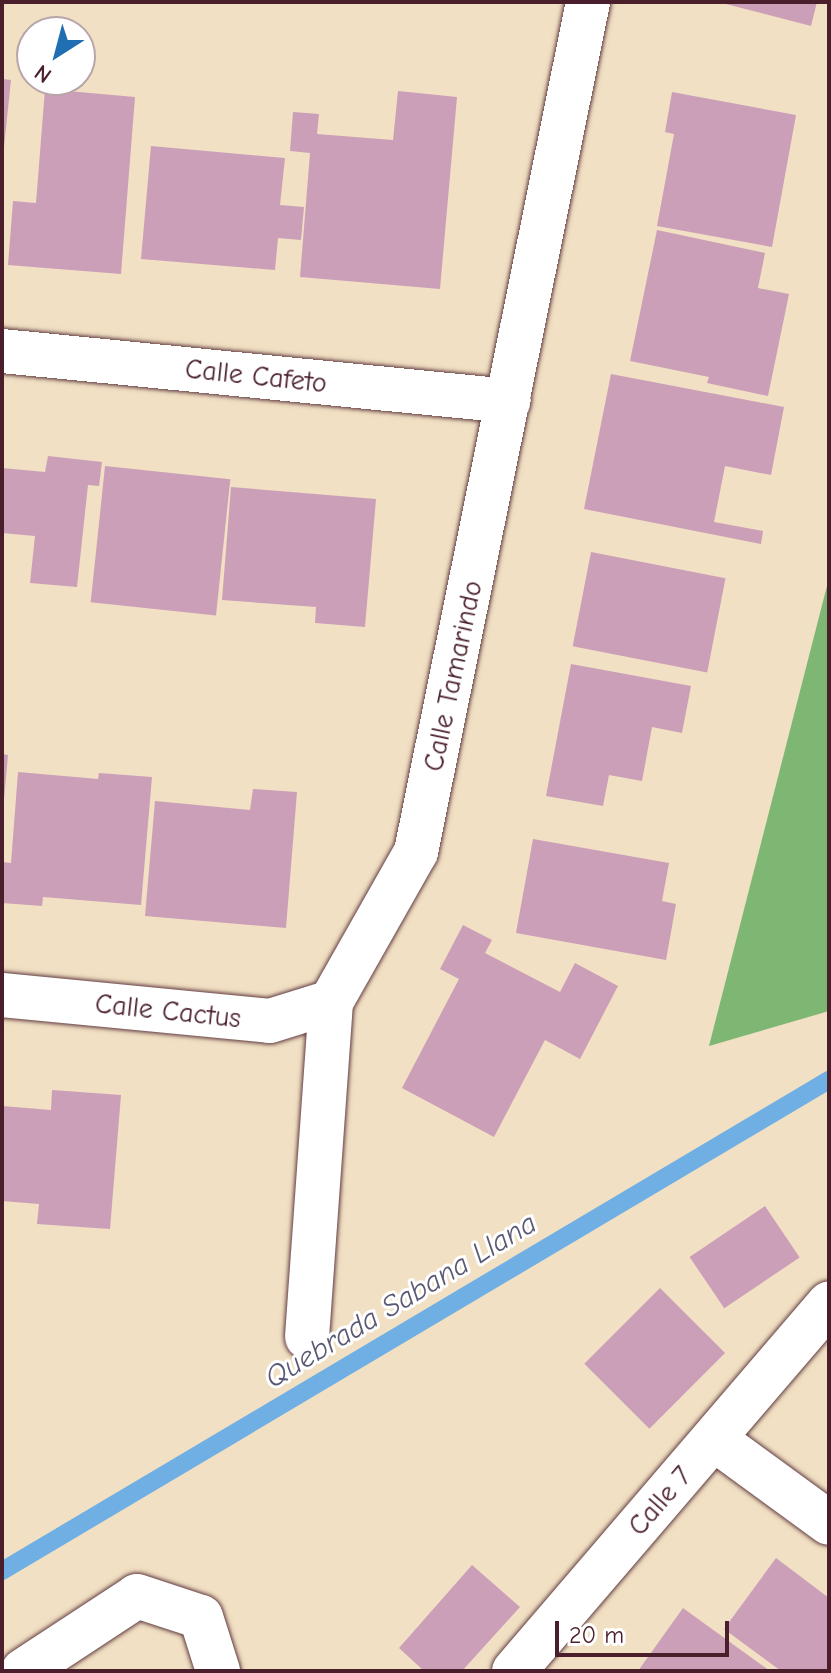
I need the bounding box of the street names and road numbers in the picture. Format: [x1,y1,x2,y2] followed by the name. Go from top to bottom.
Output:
[183,352,329,400] street label: Calle Cafeto
[416,578,490,774] street label: Calle Tamarindo
[93,987,243,1035] street label: Calle Cactus
[621,1460,699,1542] street label: Calle 7

